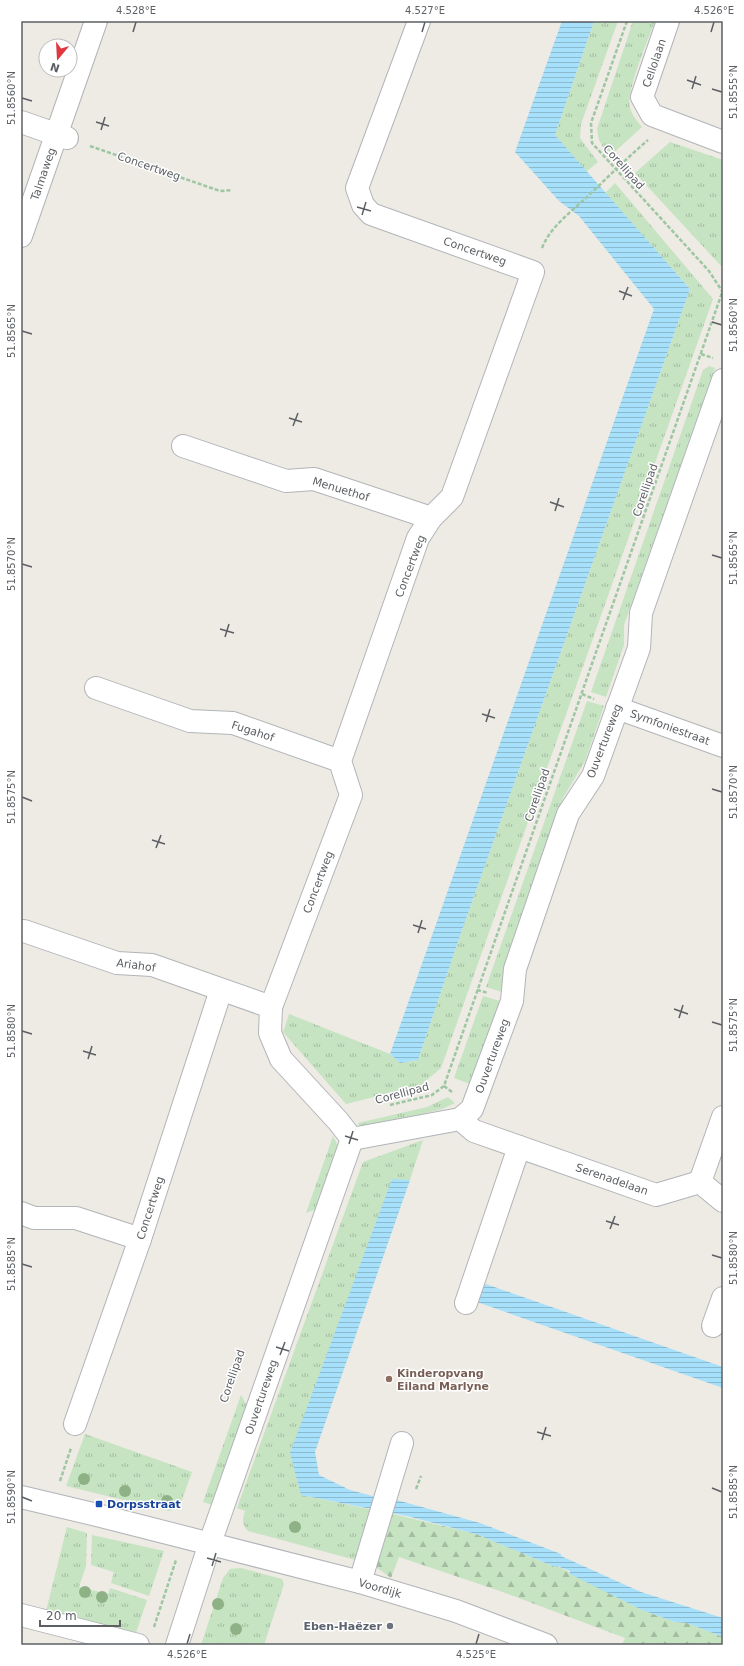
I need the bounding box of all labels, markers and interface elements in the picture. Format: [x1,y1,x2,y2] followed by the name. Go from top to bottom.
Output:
[116,5,156,16] text: 4.528°E
[405,5,445,16] text: 4.527°E
[694,5,734,16] text: 4.526°E
[640,37,669,89] street label: Cellolaan
[38,38,78,78] north arrow
[49,59,61,75] text: N
[728,65,739,119] text: 51.8555°N
[6,71,17,125] text: 51.8560°N
[600,142,647,192] street label: Corellipad
[28,146,59,203] street label: Talmaweg
[116,150,182,183] street label: Concertweg
[442,235,508,268] street label: Concertweg
[728,298,739,352] text: 51.8560°N
[6,304,17,358] text: 51.8565°N
[630,462,661,518] street label: Corellipad
[311,475,372,505] street label: Menuethof
[728,531,739,585] text: 51.8565°N
[393,533,428,599] street label: Concertweg
[6,537,17,591] text: 51.8570°N
[584,702,625,780] street label: Ouvertureweg
[628,707,712,748] street label: Symfoniestraat
[230,718,277,745] street label: Fugahof
[728,765,739,819] text: 51.8570°N
[522,767,553,823] street label: Corellipad
[6,770,17,824] text: 51.8575°N
[301,849,336,915] street label: Concertweg
[116,956,157,975] street label: Ariahof
[728,998,739,1052] text: 51.8575°N
[6,1004,17,1058] text: 51.8580°N
[473,1017,512,1095] street label: Ouvertureweg
[374,1080,431,1107] street label: Corellipad
[574,1161,650,1198] street label: Serenadelaan
[134,1175,167,1241] street label: Concertweg
[728,1231,739,1285] text: 51.8580°N
[6,1237,17,1291] text: 51.8585°N
[217,1348,248,1404] street label: Corellipad
[243,1358,280,1436] street label: Ouvertureweg
[397,1367,489,1393] place label: Kinderopvang Eiland Marlyne
[384,1374,394,1384] marker: Kinderopvang Eiland Marlyne
[728,1465,739,1519] text: 51.8585°N
[6,1470,17,1524] text: 51.8590°N
[107,1498,181,1511] place label: Dorpsstraat
[94,1499,104,1509] marker: Dorpsstraat
[357,1576,403,1601] street label: Voordijk
[40,1602,120,1628] scale bar
[46,1609,77,1623] text: 20 m
[303,1620,383,1633] place label: Eben-Haëzer
[385,1621,395,1631] marker: Eben-Haëzer
[167,1649,207,1660] text: 4.526°E
[456,1649,496,1660] text: 4.525°E

